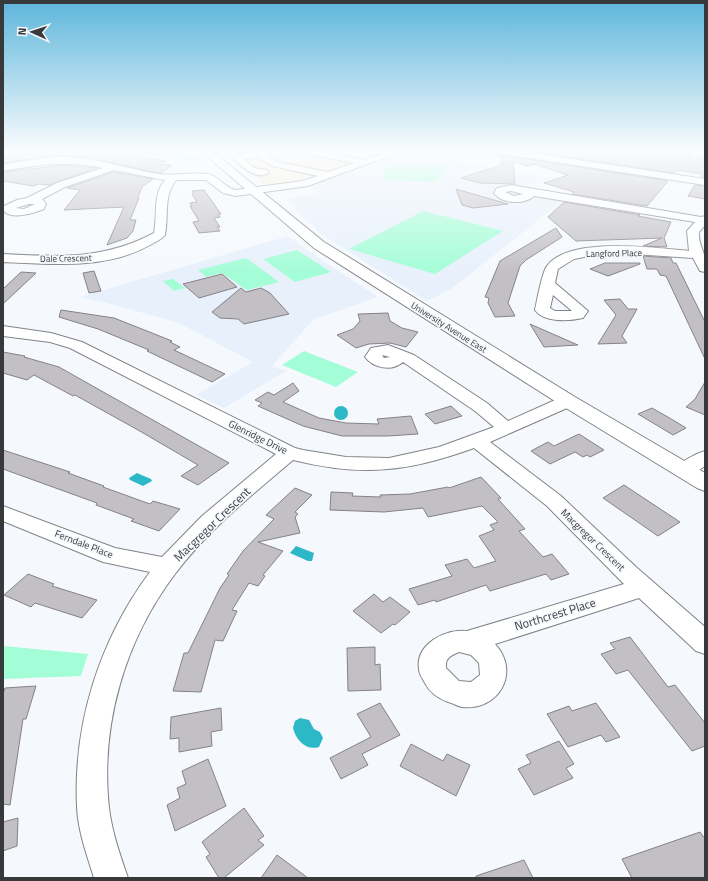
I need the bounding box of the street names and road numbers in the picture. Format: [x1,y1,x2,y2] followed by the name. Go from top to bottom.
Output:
[586,246,643,260] street label: Langford Place
[40,251,93,265] street label: Dale Crescent
[409,298,490,356] street label: University Avenue East
[226,416,290,458] street label: Glenridge Drive
[169,482,255,566] street label: Macgregor Crescent
[558,505,629,575] street label: Macgregor Crescent
[53,526,115,562] street label: Ferndale Place
[512,593,598,635] street label: Northcrest Place

